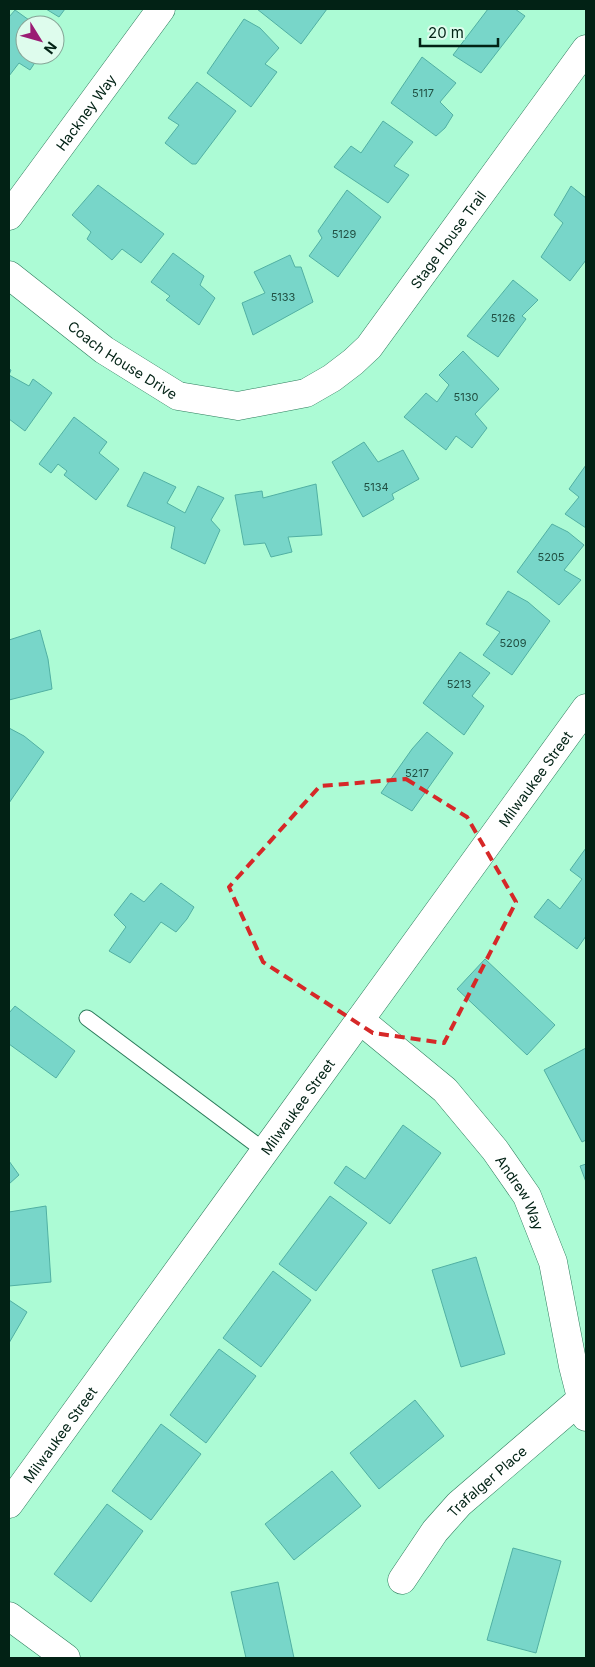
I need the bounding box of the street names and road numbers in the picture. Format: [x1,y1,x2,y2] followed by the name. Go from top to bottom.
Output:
[52,70,119,154] street label: Hackney Way
[406,187,489,291] street label: Stage House Trail
[65,317,181,402] street label: Coach House Drive
[494,727,576,830] street label: Milwaukee Street
[257,1055,338,1158] street label: Milwaukee Street
[493,1152,548,1232] street label: Andrew Way
[19,1383,100,1486] street label: Milwaukee Street
[443,1442,530,1520] street label: Trafalger Place

